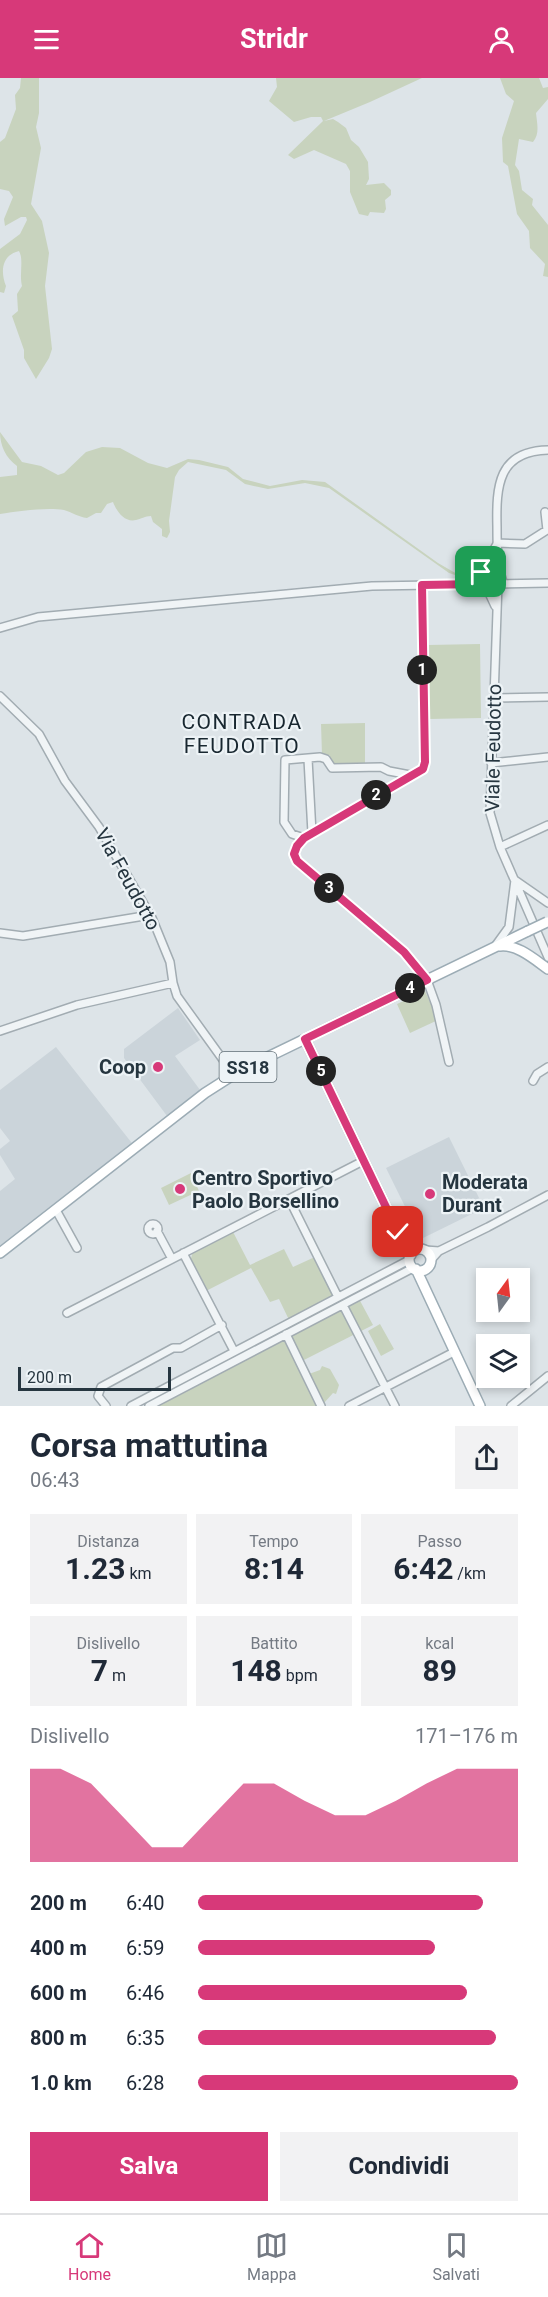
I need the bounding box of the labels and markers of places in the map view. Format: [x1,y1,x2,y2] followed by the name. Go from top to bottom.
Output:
[455,546,506,597] pin
[407,655,437,685] pin: 1
[361,780,391,810] pin: 2
[314,873,344,903] pin: 3
[395,973,425,1003] pin: 4
[99,1055,146,1079] place label: Coop
[306,1056,336,1086] pin: 5
[151,1060,165,1074] marker: Coop
[192,1166,339,1213] place label: Centro Sportivo Paolo Borsellino
[442,1170,528,1217] place label: Moderata Durant
[173,1182,187,1196] marker: Centro Sportivo Paolo Borsellino
[423,1187,437,1201] marker: Moderata Durant
[372,1206,423,1257] pin

